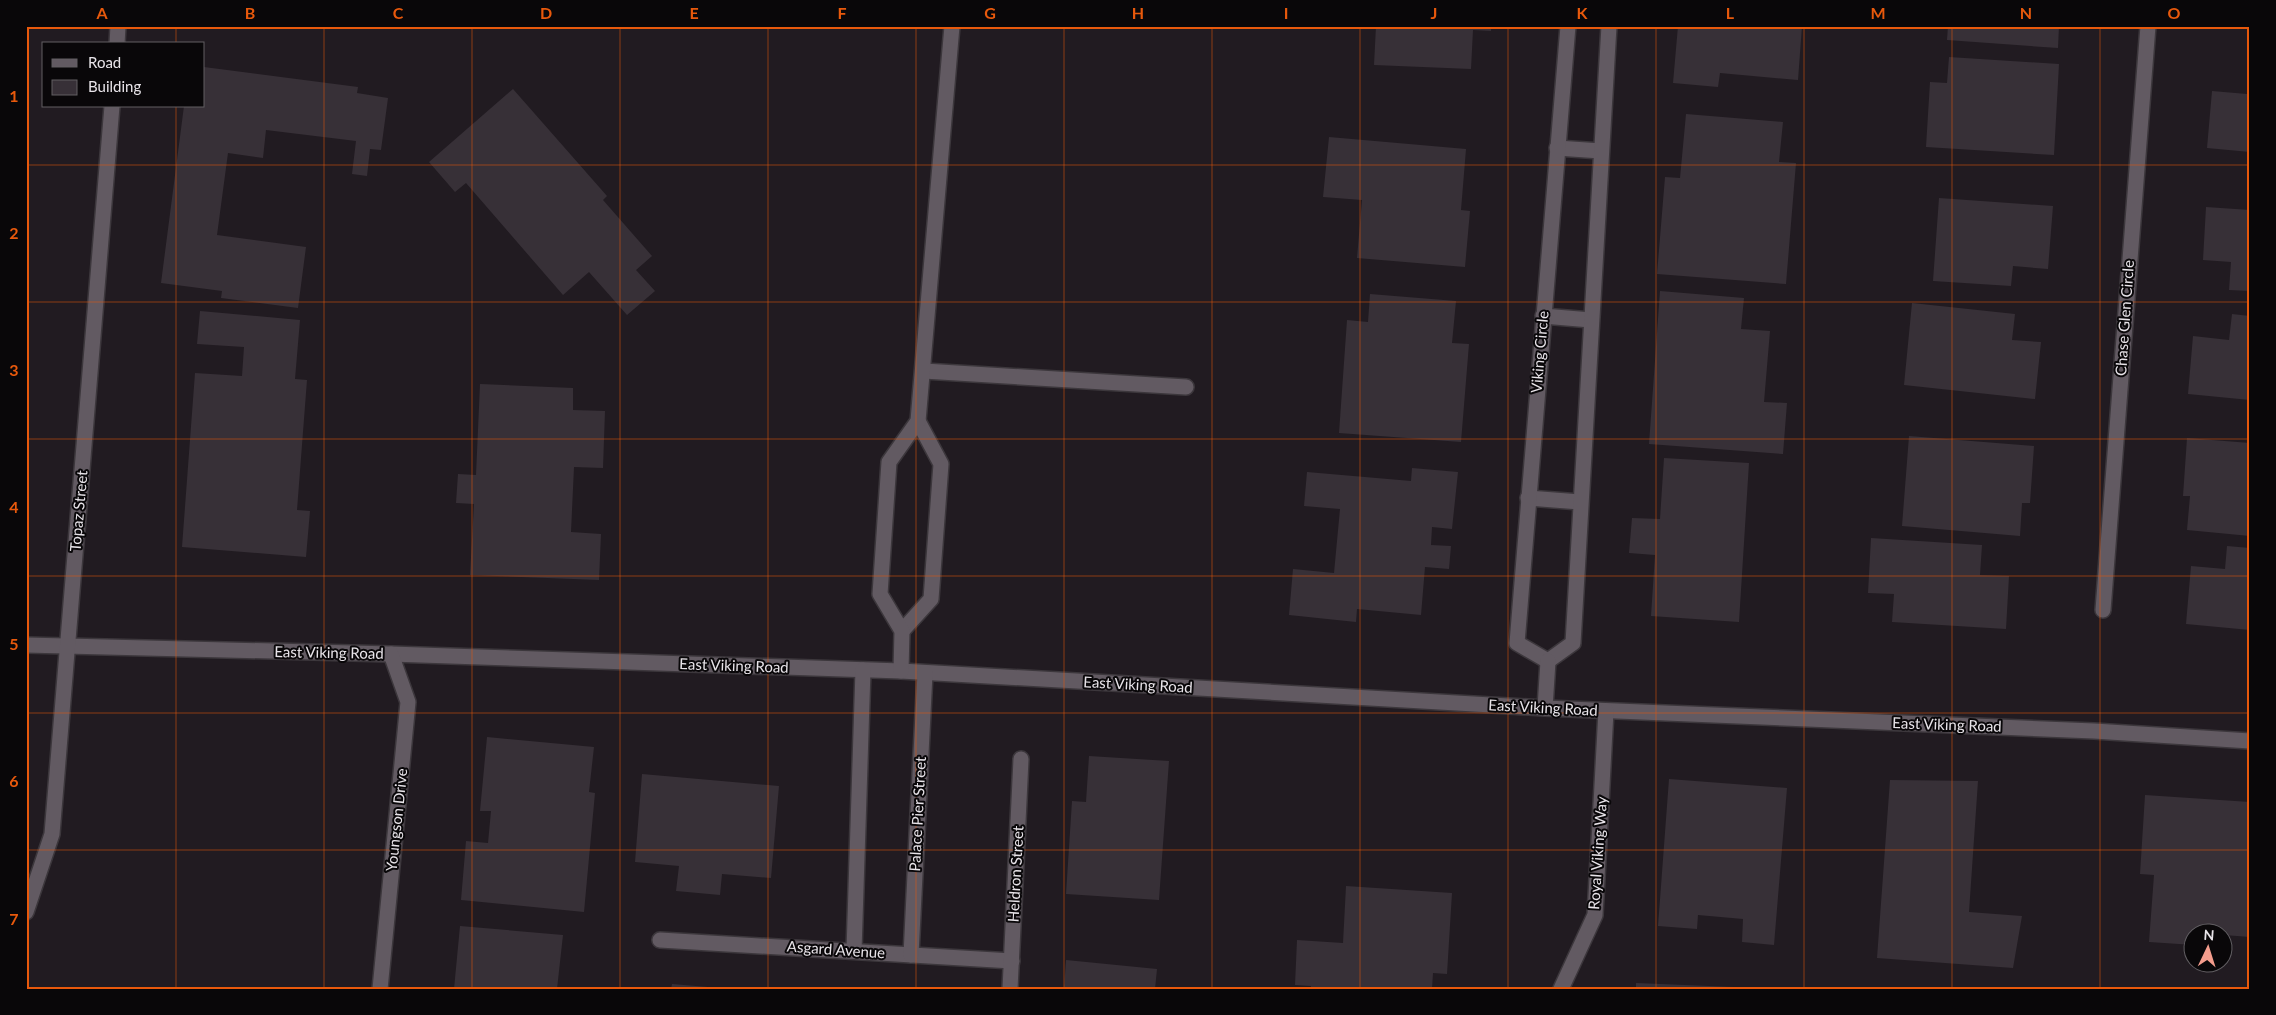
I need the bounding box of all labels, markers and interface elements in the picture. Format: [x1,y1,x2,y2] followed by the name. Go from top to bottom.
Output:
[95,3,108,22] text: A
[245,3,255,22] text: B
[393,3,404,22] text: C
[540,3,552,22] text: D
[689,3,699,22] text: E
[837,3,847,22] text: F
[984,3,996,22] text: G
[1132,3,1144,22] text: H
[1284,3,1288,22] text: I
[1431,3,1437,22] text: J
[1577,3,1589,22] text: K
[1726,3,1735,22] text: L
[1870,3,1886,22] text: M
[2020,3,2032,22] text: N
[2168,3,2181,22] text: O
[42,42,205,108] legend
[88,53,121,71] text: Road
[88,77,141,95] text: Building
[9,86,19,105] text: 1
[9,223,19,242] text: 2
[2111,259,2137,376] street label: Chase Glen Circle
[1526,310,1552,394] street label: Viking Circle
[9,360,19,379] text: 3
[65,469,91,552] street label: Topaz Street
[9,497,19,516] text: 4
[9,634,19,653] text: 5
[274,642,384,662] street label: East Viking Road
[679,654,789,676] street label: East Viking Road
[1083,672,1193,696] street label: East Viking Road
[1488,695,1598,719] street label: East Viking Road
[1892,713,2002,735] street label: East Viking Road
[905,755,929,872] street label: Palace Pier Street
[382,767,410,872] street label: Youngson Drive
[9,771,19,790] text: 6
[1584,795,1610,910] street label: Royal Viking Way
[1003,825,1027,923] street label: Heldron Street
[9,909,19,928] text: 7
[2184,922,2234,972] north arrow
[2203,926,2215,943] text: N
[786,937,886,961] street label: Asgard Avenue

